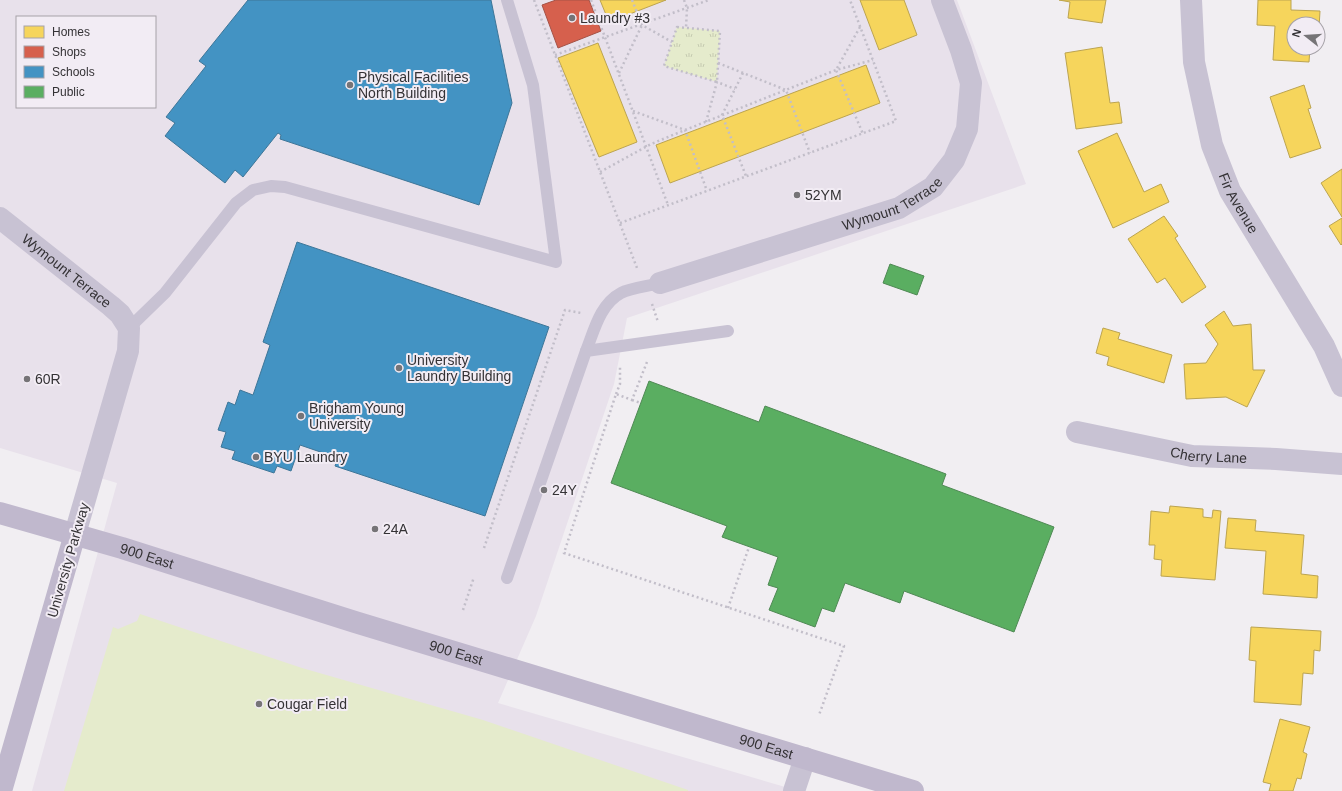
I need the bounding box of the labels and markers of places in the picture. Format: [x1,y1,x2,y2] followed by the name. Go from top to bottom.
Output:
[580,10,650,26] place label: Laundry #3
[567,13,577,23] marker: Laundry #3
[358,69,468,101] place label: Physical Facilities North Building
[345,80,355,90] marker: Physical Facilities North Building
[805,187,842,203] place label: 52YM
[792,190,802,200] marker: 52YM
[407,352,511,384] place label: University Laundry Building
[394,363,404,373] marker: University Laundry Building
[35,371,61,387] place label: 60R
[22,374,32,384] marker: 60R
[309,400,404,432] place label: Brigham Young University
[296,411,306,421] marker: Brigham Young University
[264,449,347,465] place label: BYU Laundry
[251,452,261,462] marker: BYU Laundry
[552,482,578,498] place label: 24Y
[539,485,549,495] marker: 24Y
[383,521,409,537] place label: 24A
[370,524,380,534] marker: 24A
[267,696,347,712] place label: Cougar Field
[254,699,264,709] marker: Cougar Field

